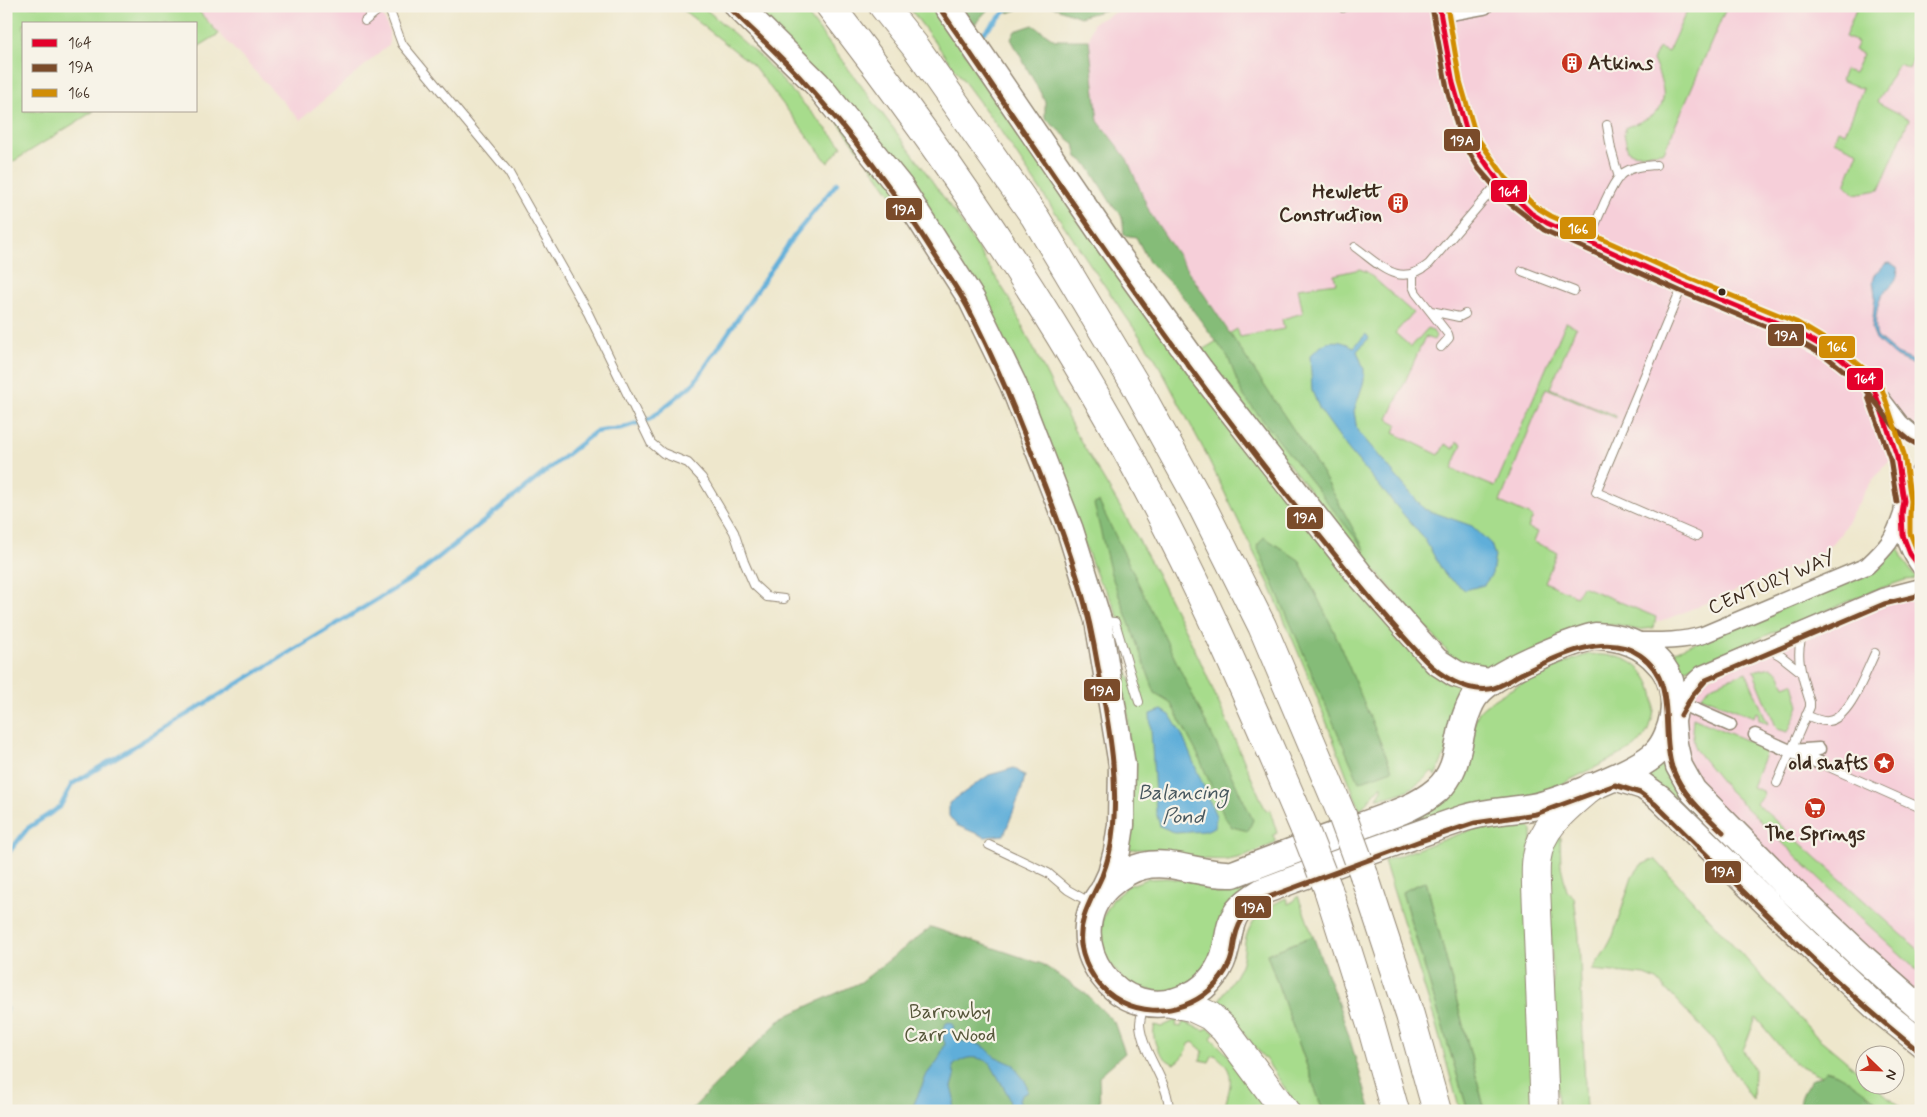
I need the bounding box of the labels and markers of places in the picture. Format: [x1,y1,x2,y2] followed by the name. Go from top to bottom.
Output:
[1588,50,1653,77] place label: Atkins
[1560,51,1584,75] building icon: Atkins
[1279,179,1382,229] place label: Hewlett Construction
[1386,191,1410,215] building icon: Hewlett Construction
[1717,287,1727,297] unlabelled marker
[1789,750,1868,777] place label: old shafts
[1872,751,1896,775] place icon: old shafts
[1803,796,1827,820] supermarket icon: The Springs
[1764,821,1866,848] place label: The Springs

